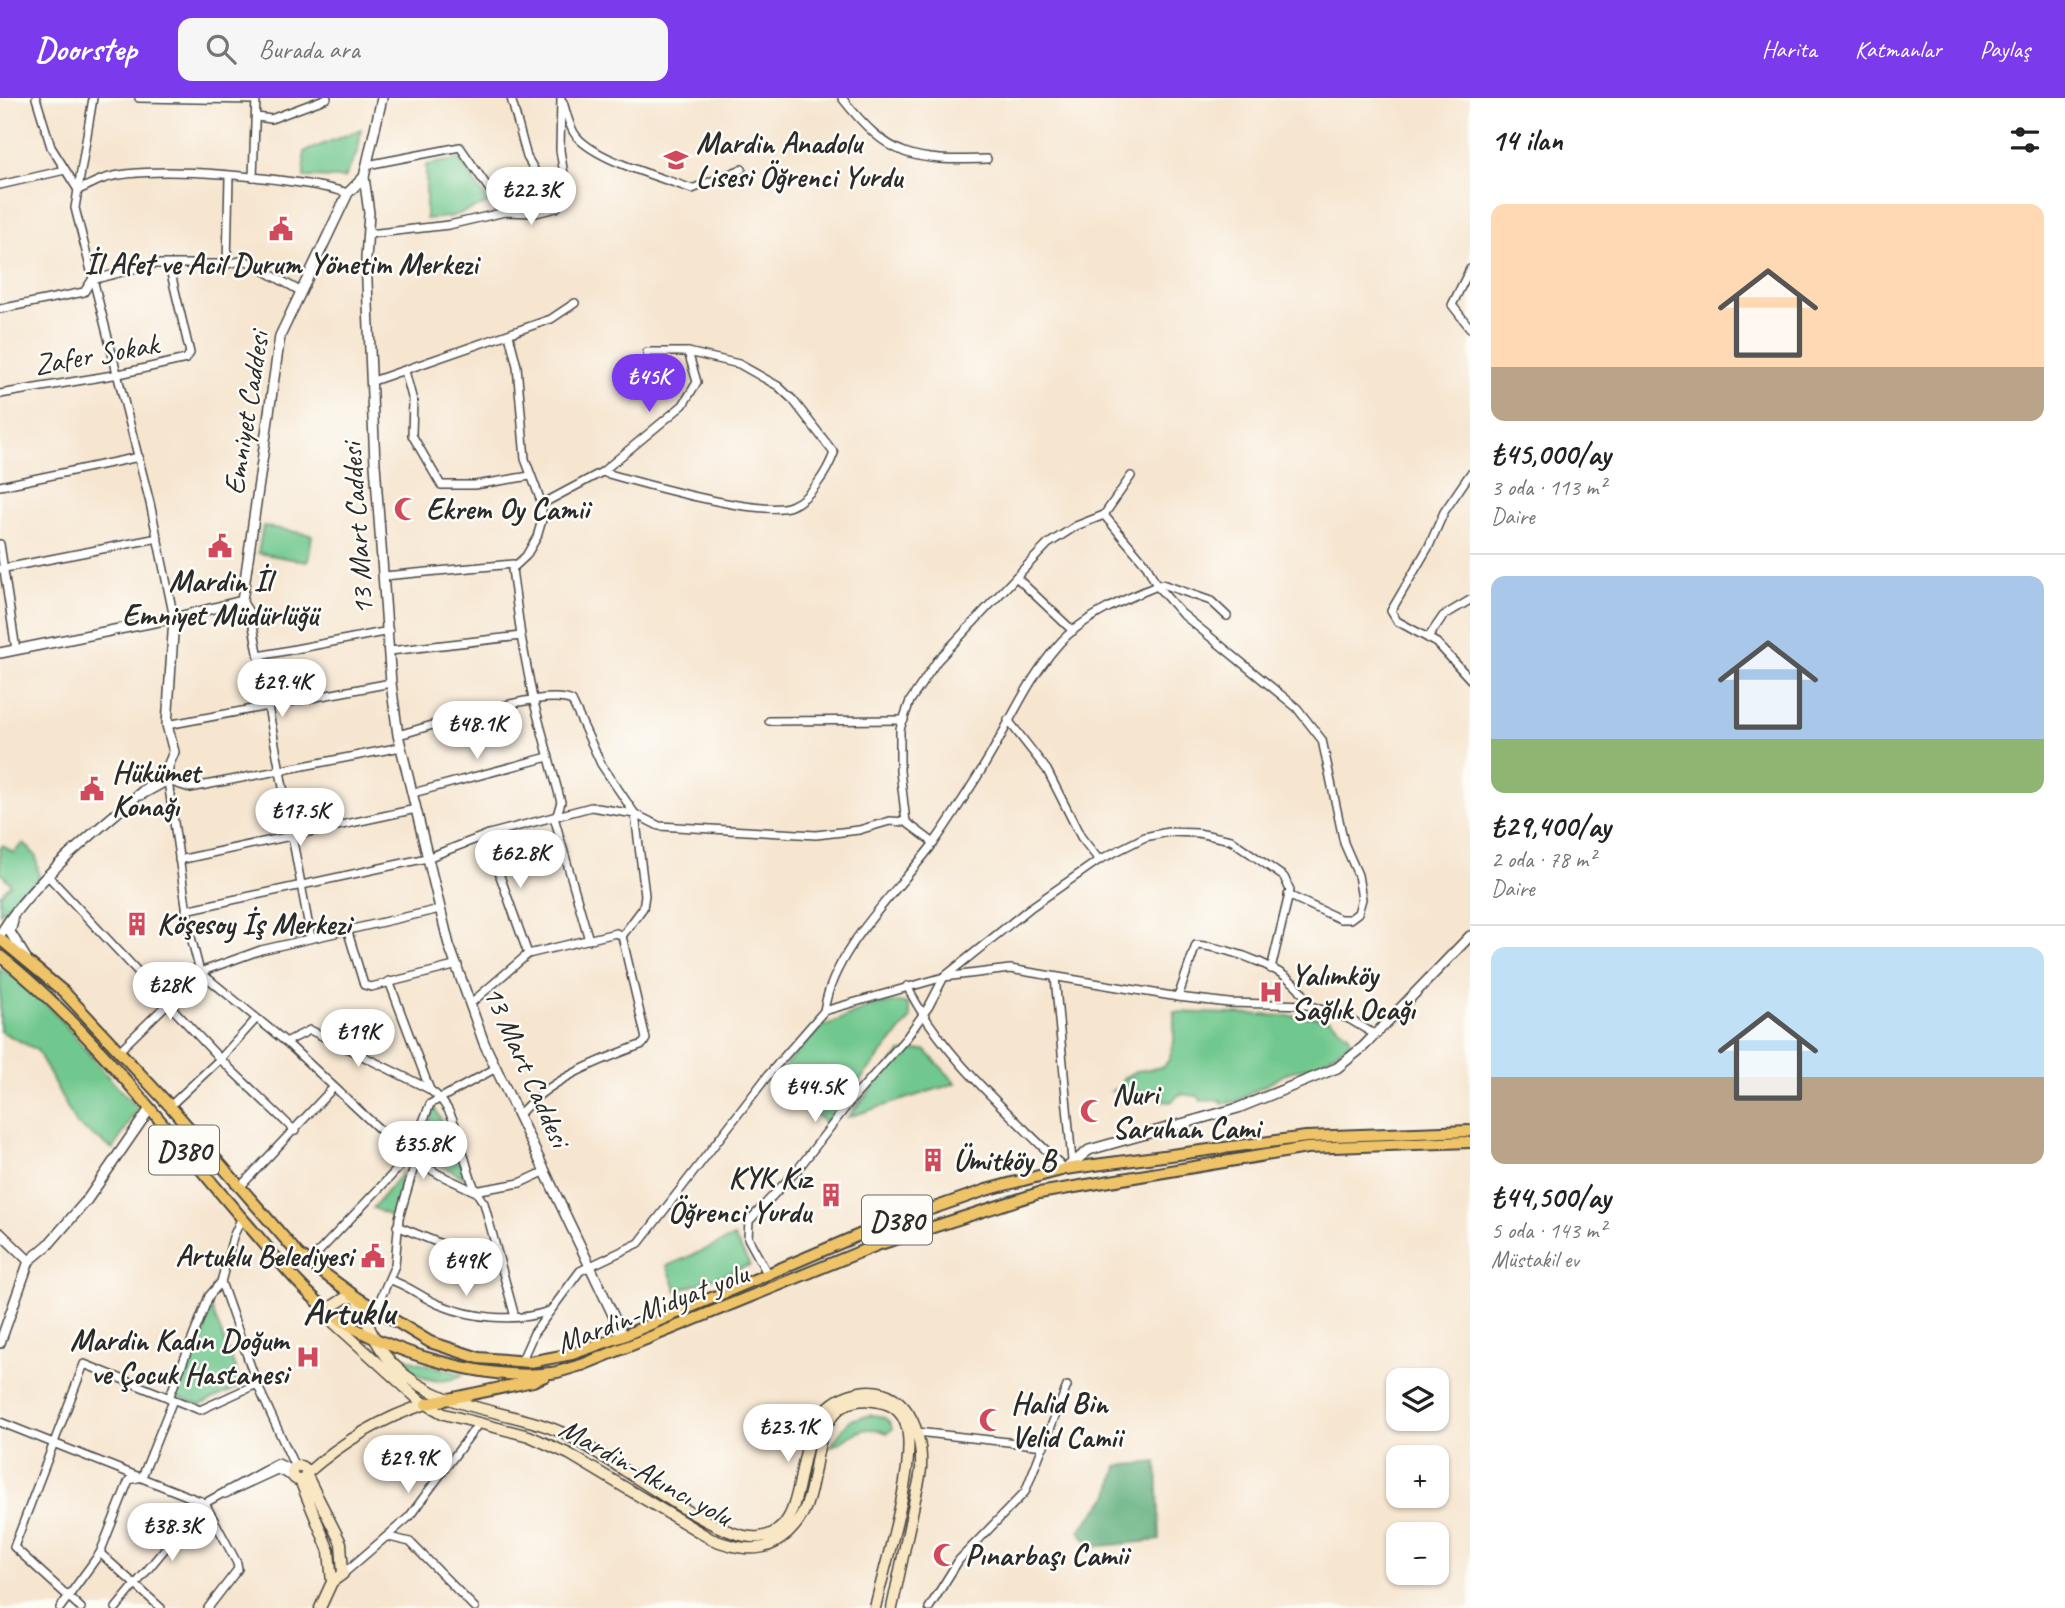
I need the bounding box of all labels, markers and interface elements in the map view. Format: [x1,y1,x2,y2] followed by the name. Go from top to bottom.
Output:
[178,18,668,81] search box
[35,28,136,70] text: Doorstep
[202,30,240,68] icon: search
[258,33,360,66] text: Burada ara
[1762,34,1817,64] text: Harita
[1855,34,1942,64] text: Katmanlar
[1980,34,2030,64] text: Paylaş
[1491,121,1563,159] text: 14 ilan
[2006,121,2044,159] icon: filters
[696,124,904,196] place label: Mardin Anadolu Lisesi Öğrenci Yurdu
[662,146,690,174] school or university icon: Mardin Anadolu Lisesi Öğrenci Yurdu
[474,167,588,227] pin: ₺22.3K
[502,175,560,204] text: ₺22.3K
[267,215,295,243] public building icon: İl Afet ve Acil Durum Yönetim Merkezi
[84,245,482,283] place label: İl Afet ve Acil Durum Yönetim Merkezi
[1705,250,1831,376] icon: home
[31,324,163,384] street label: Zafer Sokak
[214,325,278,497] street label: Emniyet Caddesi
[608,354,690,414] pin: ₺45K
[628,362,670,391] text: ₺45K
[1491,435,1610,473] text: ₺45,000/ay
[332,438,382,616] street label: 13 Mart Caddesi
[1491,473,1606,502] text: 3 oda · 113 m²
[426,490,593,528] place label: Ekrem Oy Camii
[392,495,420,523] mosque icon: Ekrem Oy Camii
[1491,502,1534,531] text: Daire
[206,532,234,560] public building icon: Mardin İl Emniyet Müdürlüğü
[122,562,322,634] place label: Mardin İl Emniyet Müdürlüğü
[1705,622,1831,748] icon: home
[225,660,339,719] pin: ₺29.4K
[253,667,311,696] text: ₺29.4K
[420,702,534,761] pin: ₺48.1K
[448,709,506,738] text: ₺48.1K
[112,753,203,825] place label: Hükümet Konağı
[78,775,106,803] public building icon: Hükümet Konağı
[243,788,357,848] pin: ₺17.5K
[271,796,329,825] text: ₺17.5K
[1491,807,1611,845] text: ₺29,400/ay
[463,830,577,890] pin: ₺62.8K
[491,838,549,867] text: ₺62.8K
[1491,845,1595,874] text: 2 oda · 78 m²
[1491,874,1534,903] text: Daire
[157,905,355,944] place label: Köşesoy İş Merkezi
[123,910,151,938] building icon: Köşesoy İş Merkezi
[1291,956,1417,1028] place label: Yalımköy Sağlık Ocağı
[129,962,211,1022] pin: ₺28K
[149,970,191,999] text: ₺28K
[1257,978,1285,1006] hospital icon: Yalımköy Sağlık Ocağı
[475,979,581,1156] street label: 13 Mart Caddesi
[1705,993,1831,1119] icon: home
[317,1010,399,1069] pin: ₺19K
[337,1017,379,1046] text: ₺19K
[758,1065,872,1124] pin: ₺44.5K
[786,1072,844,1101] text: ₺44.5K
[1112,1075,1264,1147] place label: Nuri Saruhan Cami
[1078,1097,1106,1125] mosque icon: Nuri Saruhan Cami
[366,1122,480,1181] pin: ₺35.8K
[149,1126,219,1174] road number: D380
[394,1129,452,1158] text: ₺35.8K
[953,1141,1058,1179] place label: Ümitköy B
[919,1146,947,1174] building icon: Ümitköy B
[668,1159,815,1231] place label: KYK Kız Öğrenci Yurdu
[1491,1178,1610,1216] text: ₺44,500/ay
[817,1181,845,1209] building icon: KYK Kız Öğrenci Yurdu
[862,1196,932,1244] road number: D380
[1491,1216,1606,1245] text: 5 oda · 143 m²
[176,1237,357,1275] place label: Artuklu Belediyesi
[425,1238,507,1298] pin: ₺49K
[359,1242,387,1270] public building icon: Artuklu Belediyesi
[1491,1245,1579,1274] text: Müstakil ev
[445,1246,487,1275] text: ₺49K
[551,1253,755,1362] street label: Mardin-Midyat yolu
[303,1288,398,1335] district label: Artuklu
[70,1321,292,1393] place label: Mardin Kadın Doğum ve Çocuk Hastanesi
[294,1343,322,1371] hospital icon: Mardin Kadın Doğum ve Çocuk Hastanesi
[1386,1368,1449,1585] map controls
[1386,1368,1449,1431] button: layers
[1011,1384,1126,1456] place label: Halid Bin Velid Camii
[731,1404,845,1464] pin: ₺23.1K
[977,1406,1005,1434] mosque icon: Halid Bin Velid Camii
[553,1409,741,1536] street label: Mardin-Akıncı yolu
[759,1412,817,1441] text: ₺23.1K
[351,1436,465,1495] pin: ₺29.9K
[379,1443,437,1472] text: ₺29.9K
[1386,1445,1449,1508] button: +
[115,1504,229,1563] pin: ₺38.3K
[143,1511,201,1540] text: ₺38.3K
[1386,1522,1449,1585] button: −
[965,1536,1132,1574] place label: Pınarbaşı Camii
[931,1541,959,1569] mosque icon: Pınarbaşı Camii

